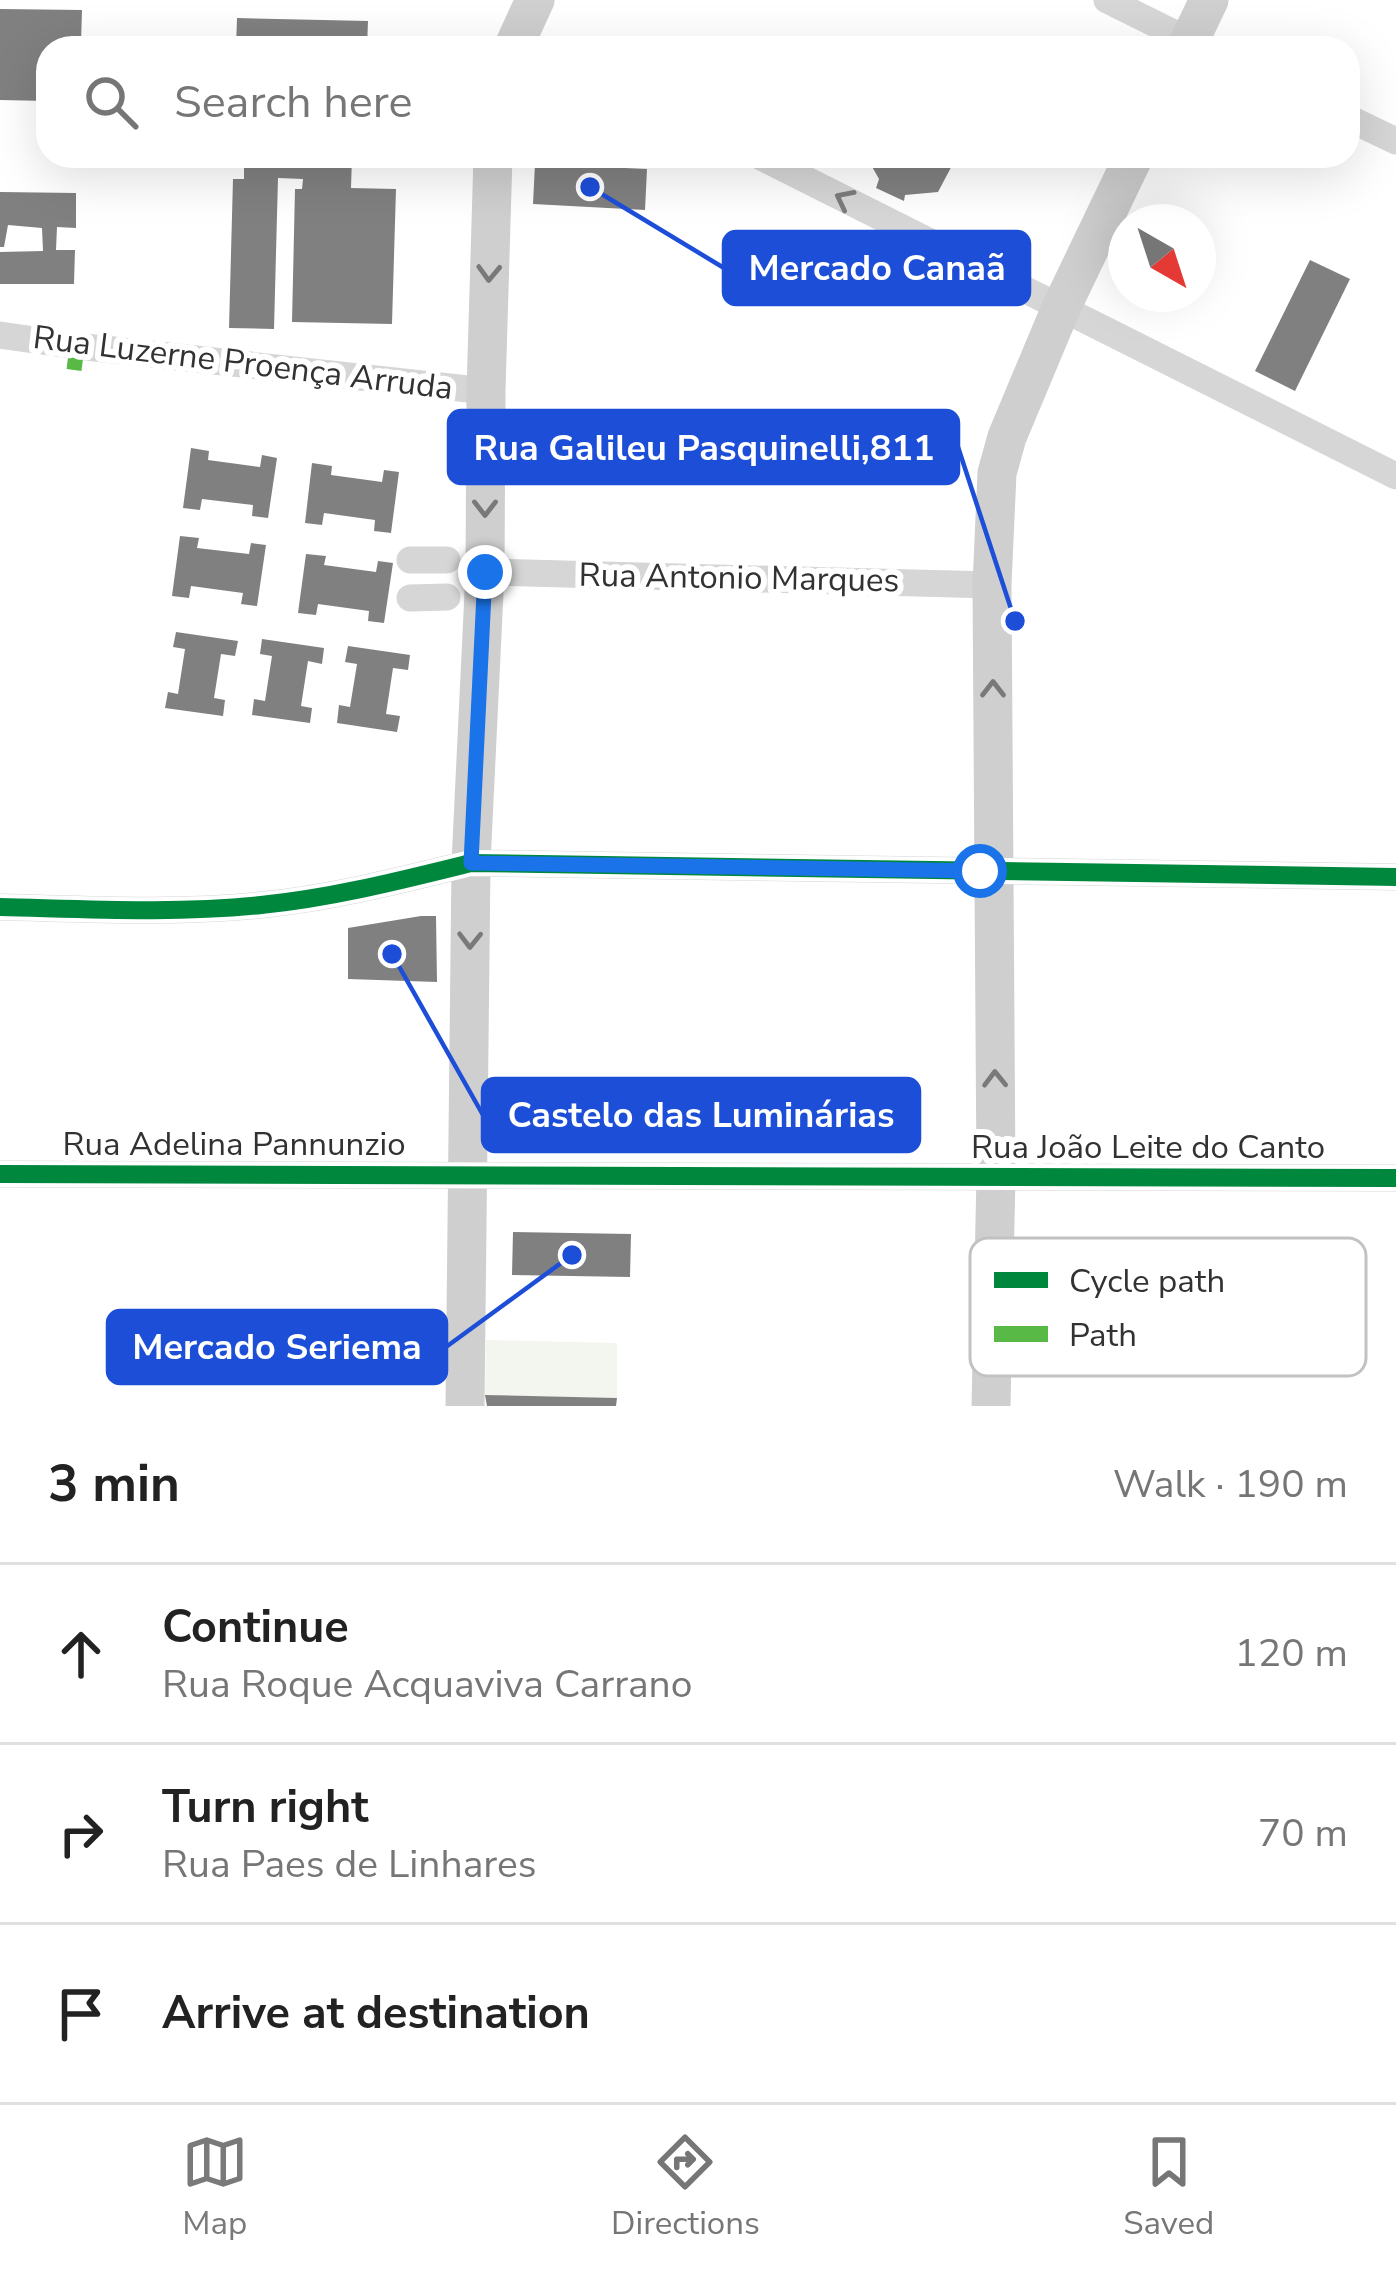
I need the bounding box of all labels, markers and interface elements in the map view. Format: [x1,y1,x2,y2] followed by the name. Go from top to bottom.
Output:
[36,36,1360,168] search box
[78,69,144,135] icon: search
[174,72,413,133] text: Search here
[835,190,857,213] one-way arrow
[1108,204,1216,312] north arrow
[724,232,1029,304] callout: Mercado Canaã
[748,244,1006,293] text: Mercado Canaã
[477,264,503,283] one-way arrow
[31,315,455,411] street label: Rua Luzerne Proença Arruda
[449,411,958,483] callout: Rua Galileu Pasquinelli,811
[473,424,935,473] text: Rua Galileu Pasquinelli,811
[472,500,498,518] one-way arrow
[458,545,512,599] route end
[578,553,900,603] street label: Rua Antonio Marques
[980,679,1006,697] one-way arrow
[953,844,1007,898] route start
[457,932,483,950] one-way arrow
[982,1069,1008,1088] one-way arrow
[483,1079,919,1151] callout: Castelo das Luminárias
[507,1091,895,1140] text: Castelo das Luminárias
[63,1122,406,1167] street label: Rua Adelina Pannunzio
[971,1125,1325,1170] street label: Rua João Leite do Canto
[970,1238,1366,1376] legend
[1069,1259,1225,1304] text: Cycle path
[108,1311,446,1383] callout: Mercado Seriema
[1069,1313,1137,1358] text: Path
[132,1323,422,1372] text: Mercado Seriema
[48,1449,180,1519] text: 3 min
[1113,1458,1348,1511] text: Walk · 190 m
[162,1597,349,1658] text: Continue
[48,1621,114,1687] icon: ahead
[1234,1627,1348,1680] text: 120 m
[162,1658,692,1711] text: Rua Roque Acquaviva Carrano
[162,1777,369,1838] text: Turn right
[48,1801,114,1867] icon: right
[1258,1807,1348,1860] text: 70 m
[162,1838,537,1891] text: Rua Paes de Linhares
[48,1981,114,2047] icon: arrive
[162,1983,590,2044] text: Arrive at destination
[182,2129,248,2246] tab: Map
[611,2129,760,2246] tab: Directions
[1123,2129,1214,2246] tab: Saved

